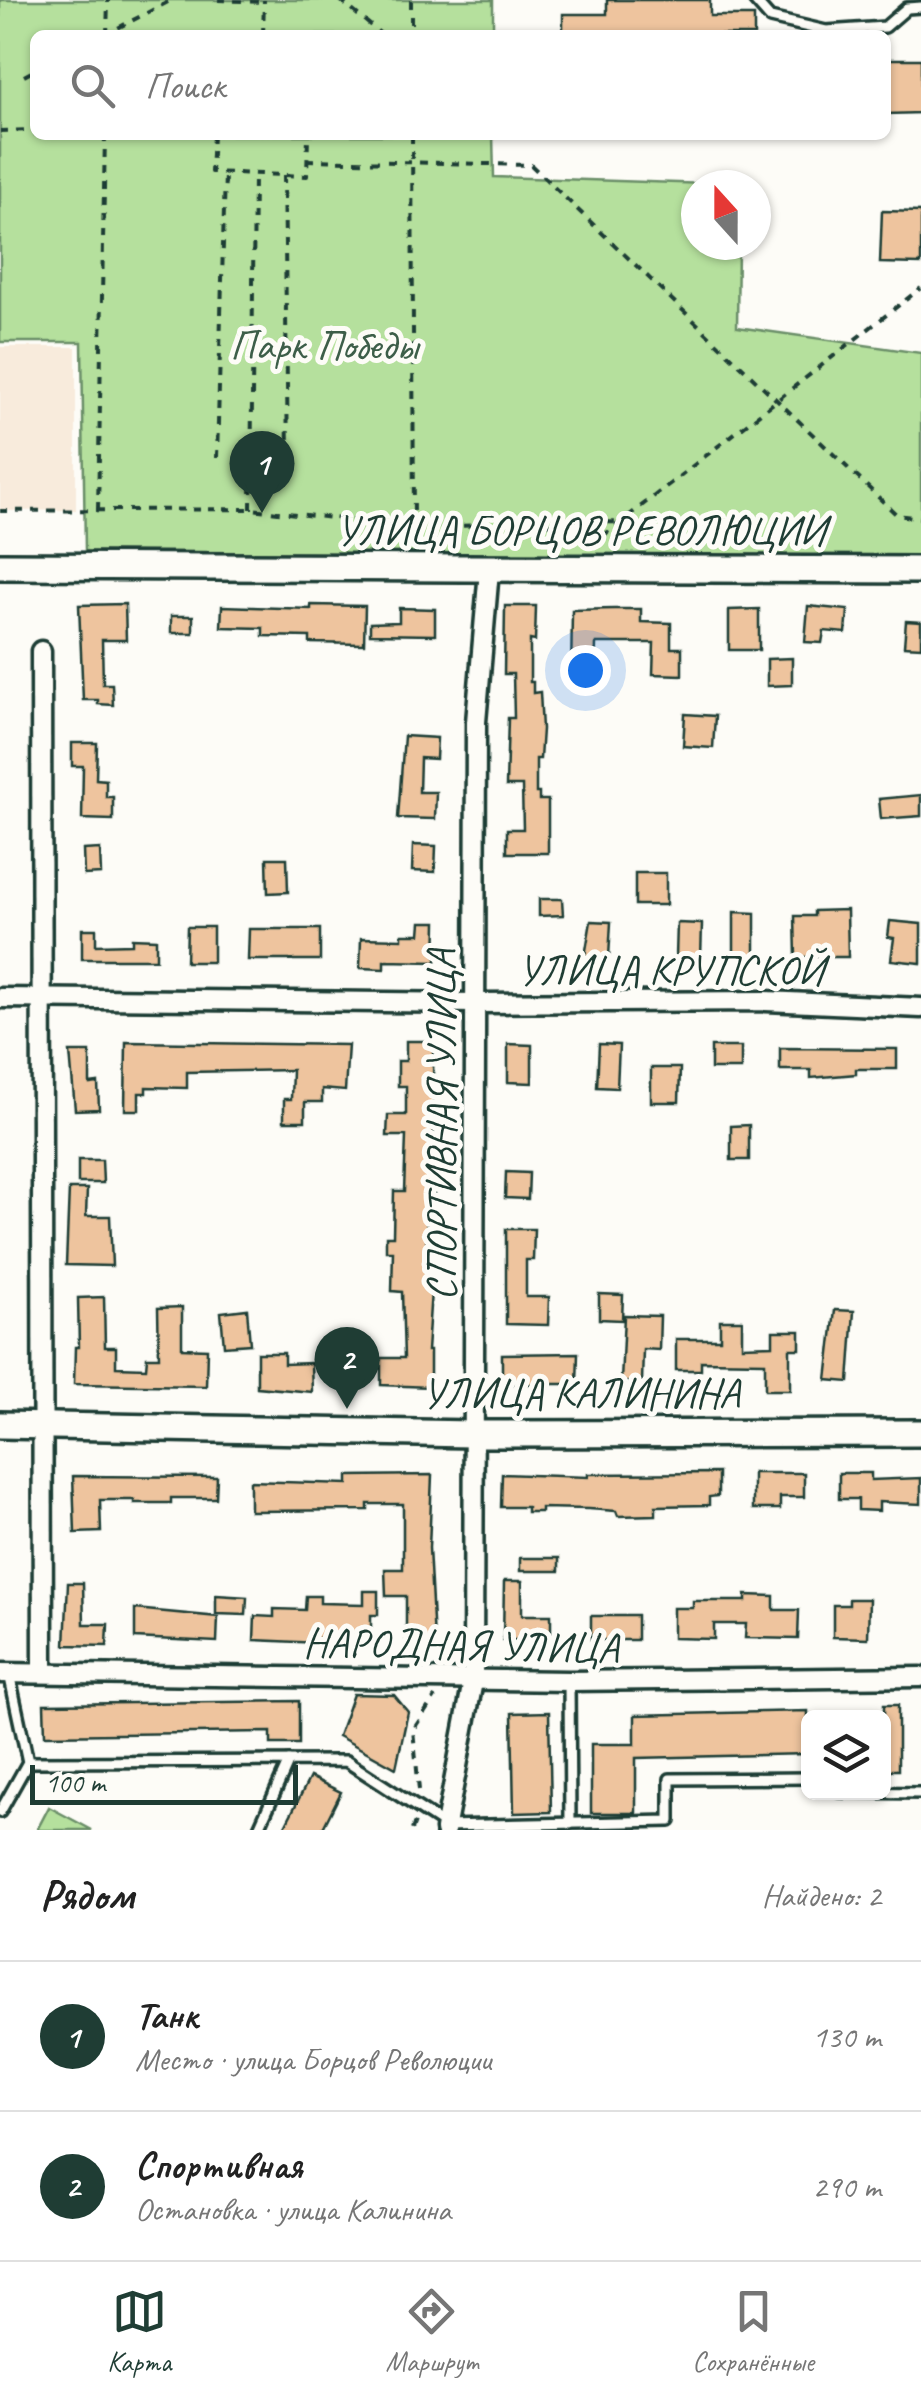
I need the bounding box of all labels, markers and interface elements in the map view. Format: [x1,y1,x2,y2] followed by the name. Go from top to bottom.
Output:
[30,30,891,140] search box
[65,58,120,113] icon: search
[145,62,225,109] text: Поиск
[681,170,771,260] north arrow
[230,319,421,372] park label: Парк Победы
[230,430,294,513] pin: 1
[336,504,833,557] street label: УЛИЦА БОРЦОВ РЕВОЛЮЦИИ
[560,645,611,696] your location
[518,944,831,997] street label: УЛИЦА КРУПСКОЙ
[415,947,468,1301] street label: СПОРТИВНАЯ УЛИЦА
[314,1326,380,1409] pin: 2
[422,1367,742,1420] street label: УЛИЦА КАЛИНИНА
[303,1616,621,1675] street label: НАРОДНАЯ УЛИЦА
[801,1710,891,1800] map controls
[801,1710,891,1800] button: layers
[30,1760,298,1804] scale bar
[45,1765,105,1800] text: 100 m
[40,1869,134,1922] text: Рядом
[762,1875,881,1916] text: Найдено: 2
[135,1992,198,2039] text: Танк
[65,2016,80,2057] text: 1
[812,2016,881,2057] text: 130 m
[135,2039,491,2080] text: Место · улица Борцов Революции
[135,2142,302,2189] text: Спортивная
[65,2166,80,2207] text: 2
[812,2166,881,2207] text: 290 m
[135,2189,451,2230] text: Остановка · улица Калинина
[107,2284,171,2379] tab: Карта
[386,2284,478,2379] tab: Маршрут
[692,2284,814,2379] tab: Сохранённые

